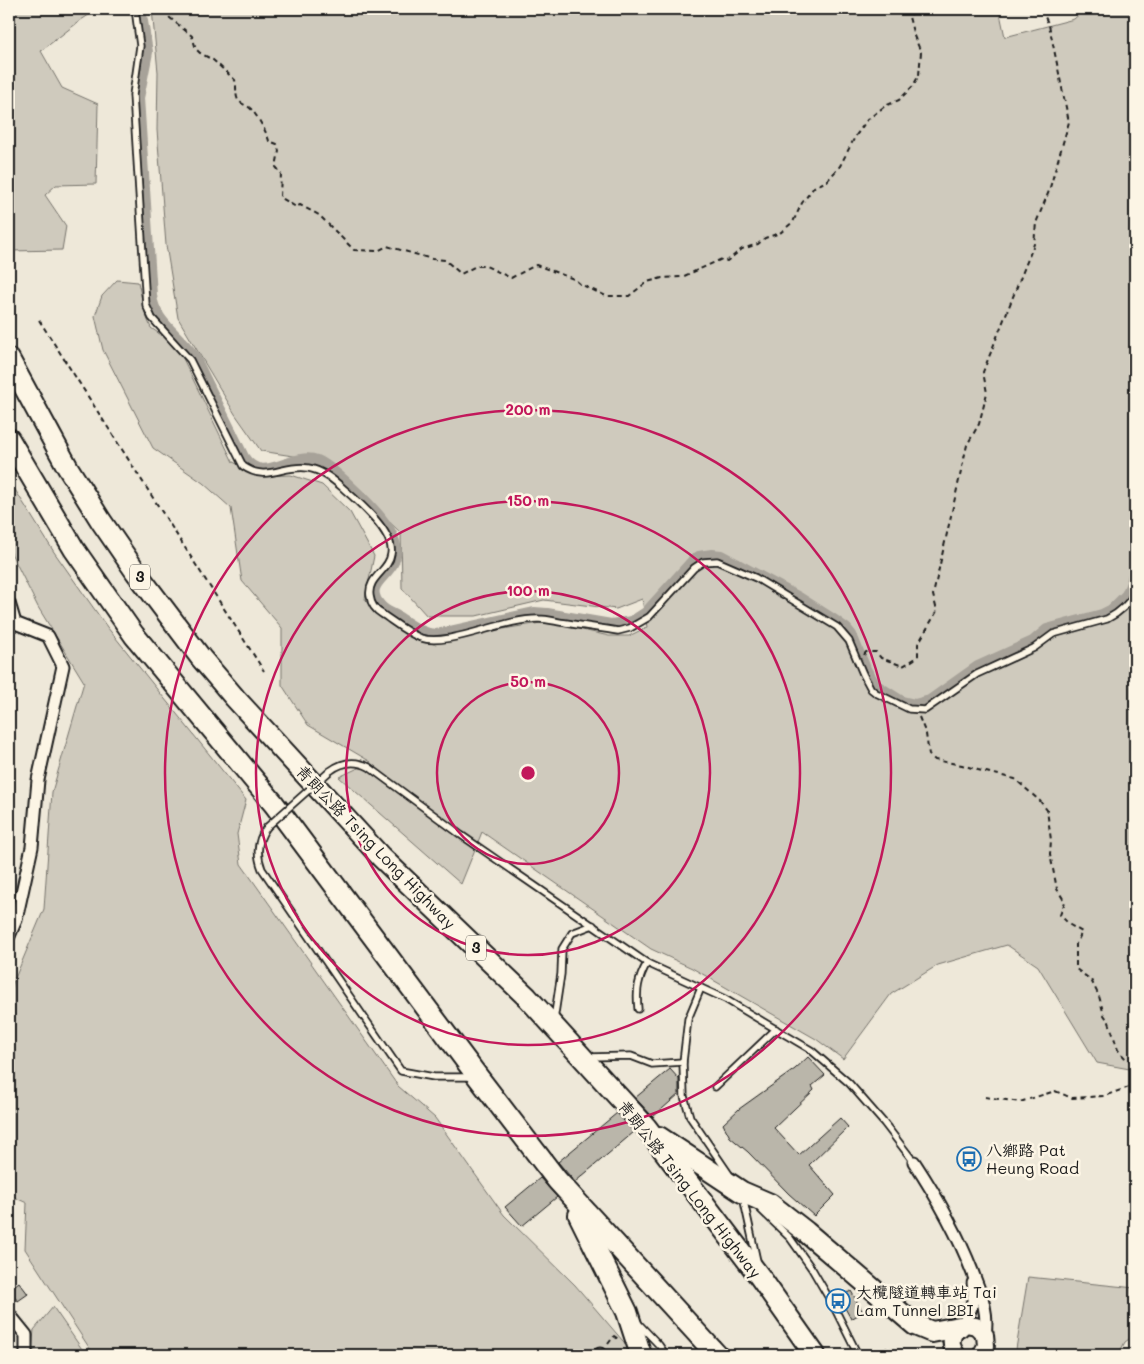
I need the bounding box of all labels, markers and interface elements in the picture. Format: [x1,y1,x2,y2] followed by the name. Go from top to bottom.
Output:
[506,399,551,419] text: 200 m
[507,490,549,510] text: 150 m
[130,564,150,590] road number: 3
[506,580,550,600] text: 100 m
[510,671,546,691] text: 50 m
[292,760,460,933] street label: 青朗公路 Tsing Long Highway
[519,764,537,782] centre of rings
[466,936,486,960] road number: 3
[614,1095,767,1282] street label: 青朗公路 Tsing Long Highway
[986,1139,1079,1178] place label: 八鄉路 Pat Heung Road
[956,1146,982,1172] bus stop icon: 八鄉路 Pat Heung Road
[856,1281,997,1320] place label: 大欖隧道轉車站 Tai Lam Tunnel BBI
[825,1288,851,1314] bus stop icon: 大欖隧道轉車站 Tai Lam Tunnel BBI

